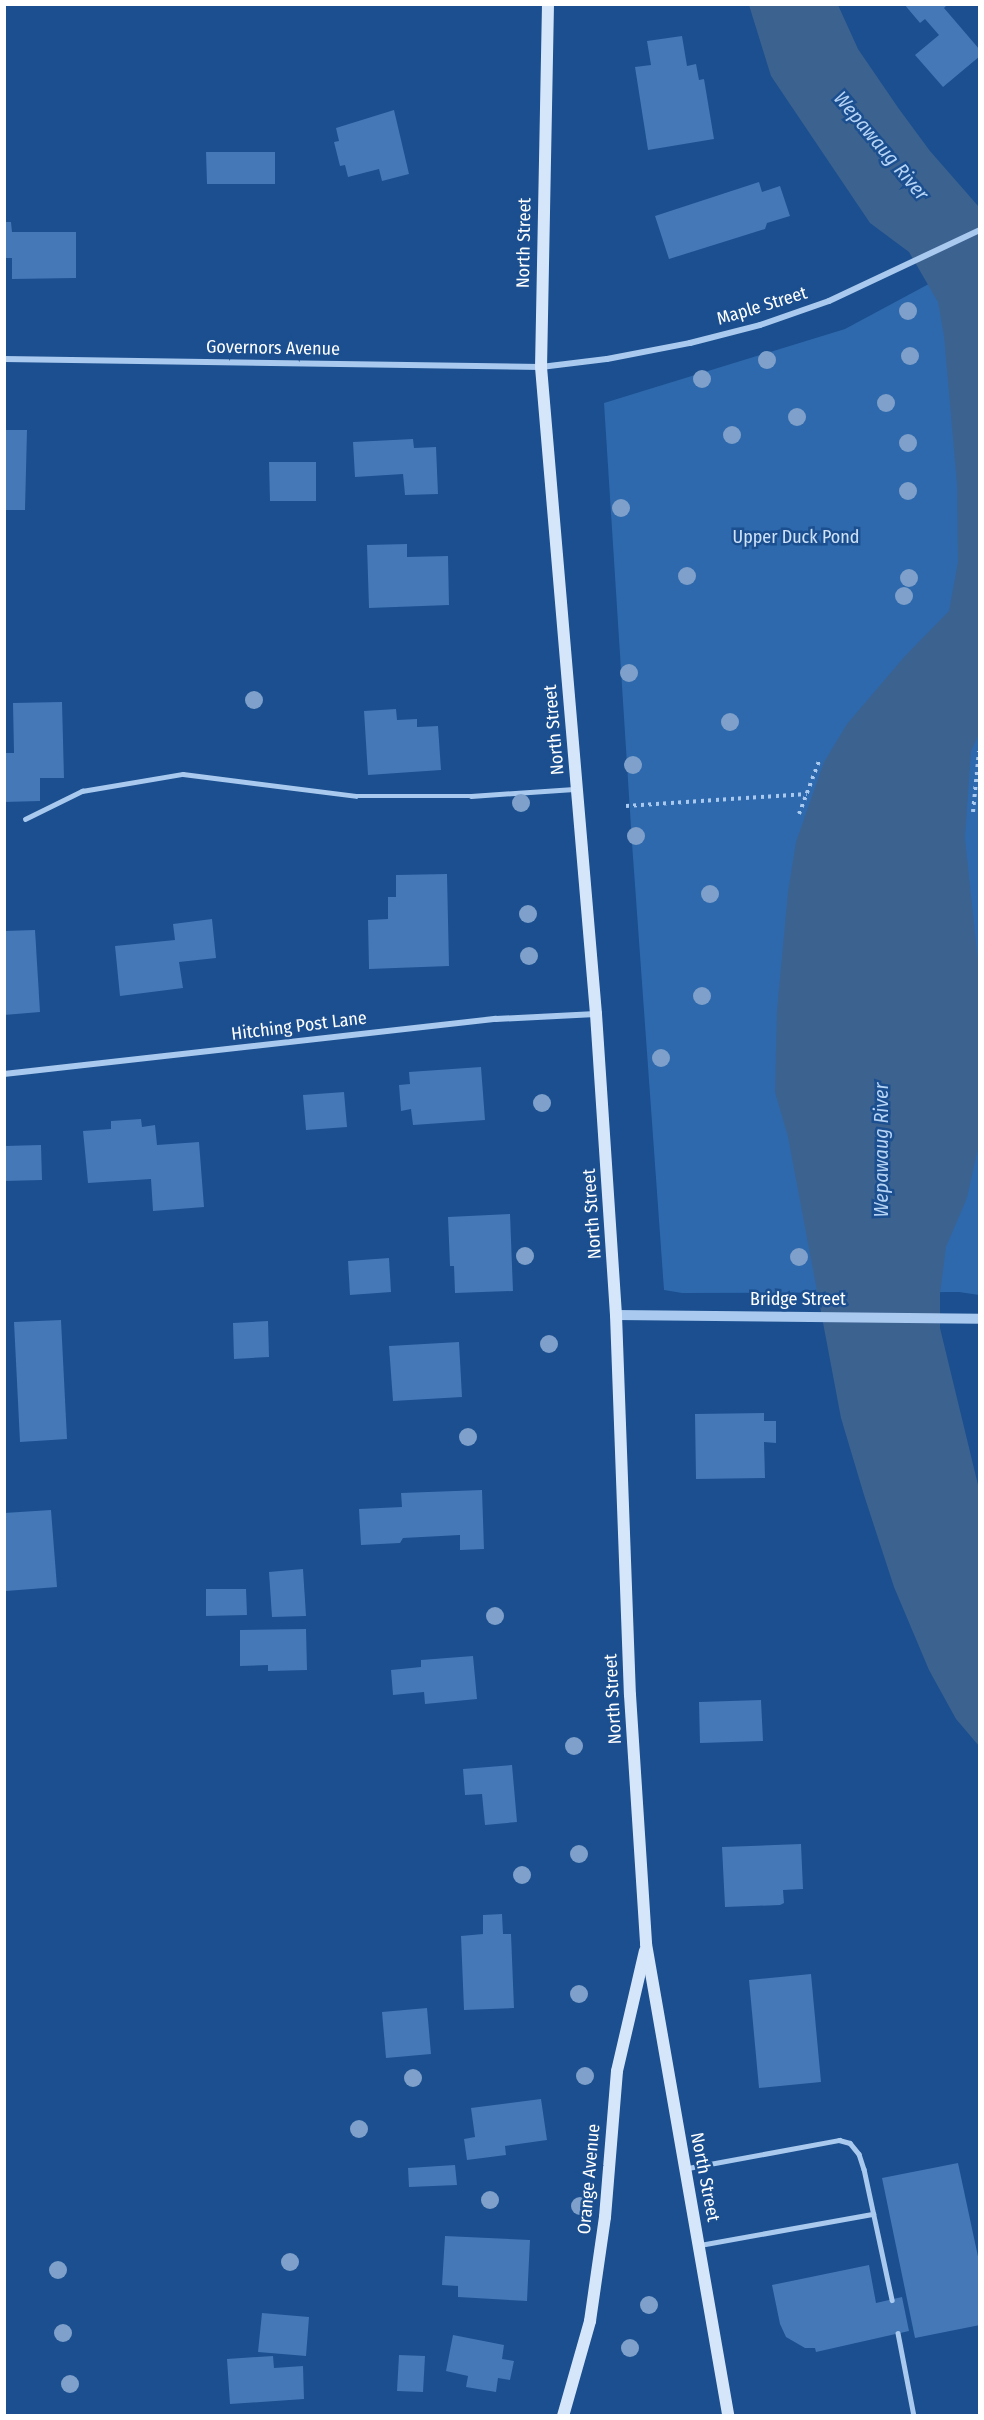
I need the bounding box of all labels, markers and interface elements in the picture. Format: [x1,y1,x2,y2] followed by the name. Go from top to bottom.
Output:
[828,87,934,205] water label: Wepawaug River
[512,198,536,288] street label: North Street
[714,282,810,330] street label: Maple Street
[206,336,340,360] street label: Governors Avenue
[733,526,859,548] park label: Upper Duck Pond
[539,684,569,776] street label: North Street
[230,1007,368,1045] street label: Hitching Post Lane
[869,1083,893,1217] water label: Wepawaug River
[578,1168,606,1260] street label: North Street
[750,1288,846,1310] street label: Bridge Street
[600,1653,626,1745] street label: North Street
[573,2123,605,2235] street label: Orange Avenue
[686,2131,724,2223] street label: North Street

